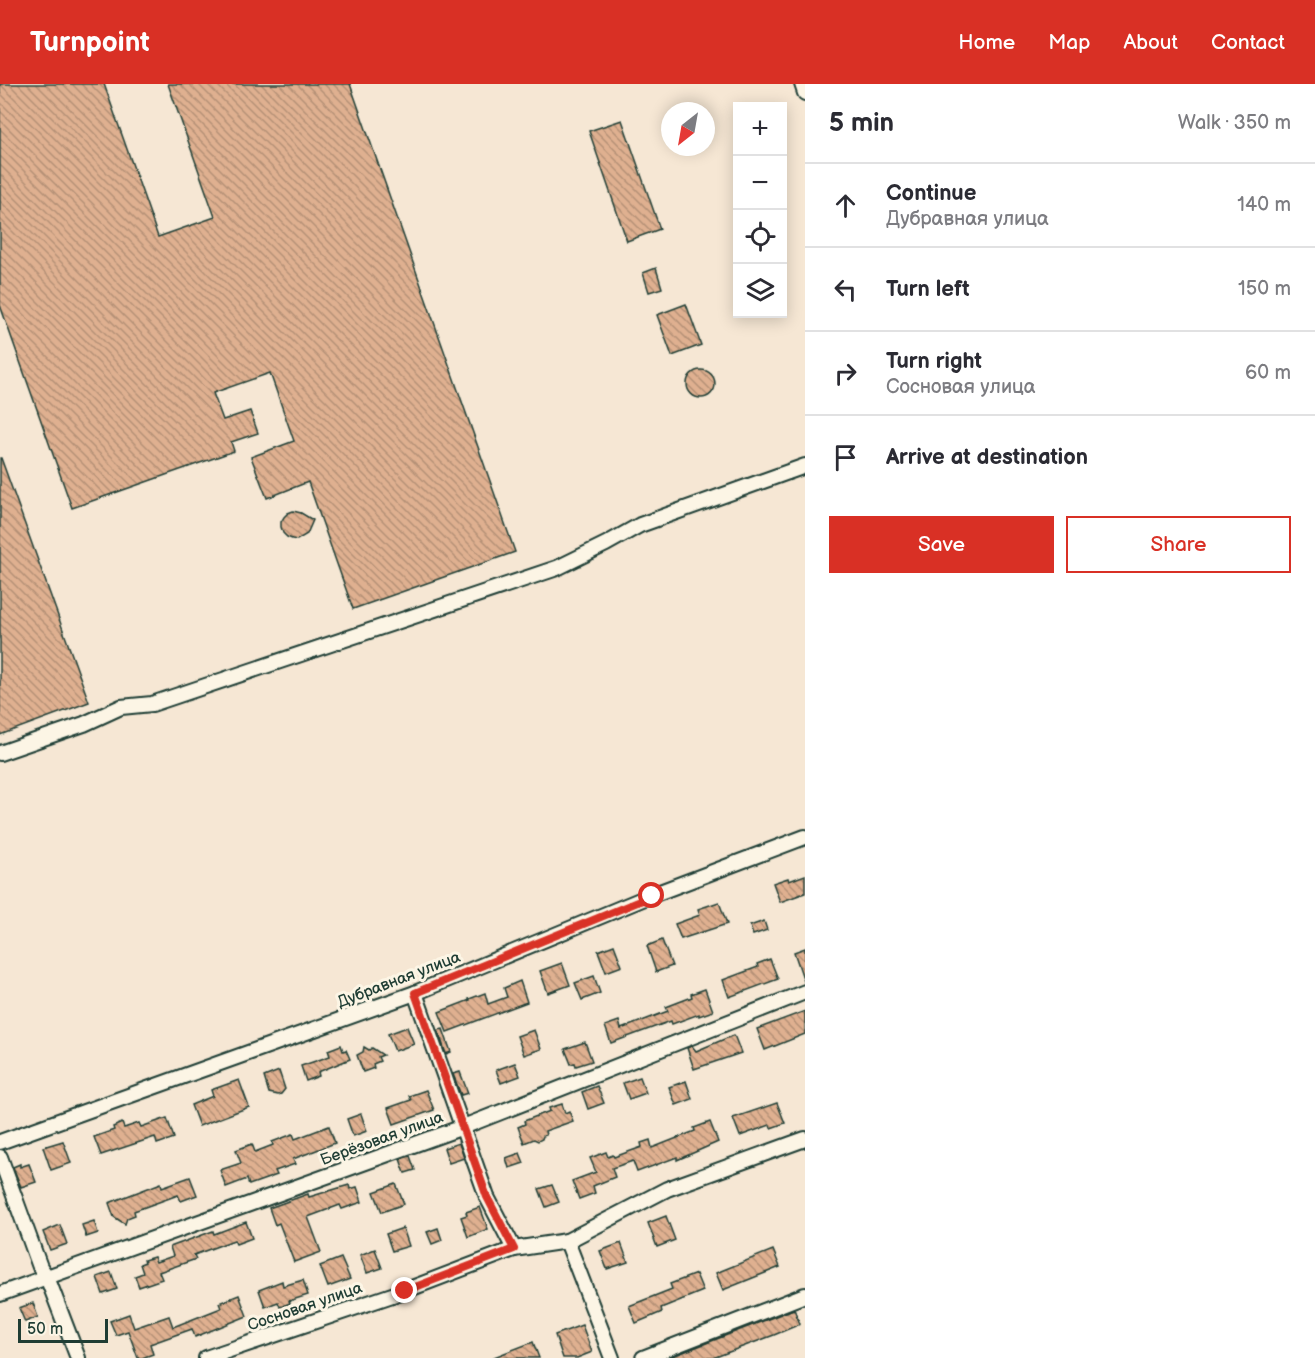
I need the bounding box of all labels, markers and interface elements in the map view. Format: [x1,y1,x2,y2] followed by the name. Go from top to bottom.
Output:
[30,26,150,59] text: Turnpoint
[958,30,1015,55] text: Home
[1048,30,1090,55] text: Map
[1123,30,1178,55] text: About
[1211,30,1285,55] text: Contact
[661,102,715,156] north arrow
[733,102,787,318] map controls
[733,102,787,156] button: +
[829,108,894,139] text: 5 min
[1178,111,1291,135] text: Walk · 350 m
[733,156,787,210] button: −
[886,180,976,207] text: Continue
[829,189,862,222] icon: ahead
[1237,193,1291,217] text: 140 m
[886,207,1049,231] text: Дубравная улица
[733,210,787,264] button: locate
[733,264,787,318] button: layers
[829,273,862,306] icon: left
[886,276,970,303] text: Turn left
[1238,277,1291,301] text: 150 m
[886,348,982,375] text: Turn right
[829,357,862,390] icon: right
[1245,361,1291,385] text: 60 m
[886,375,1036,399] text: Сосновая улица
[829,441,862,474] icon: arrive
[886,444,1088,471] text: Arrive at destination
[829,516,1054,573] button: Save
[1066,516,1291,573] button: Share
[638,882,664,908] route start
[335,948,464,1012] street label: Дубравная улица
[318,1108,446,1170] street label: Берёзовая улица
[391,1277,417,1303] route end
[245,1278,365,1335] street label: Сосновая улица
[18,1316,108,1344] scale bar
[27,1320,63,1339] text: 50 m

